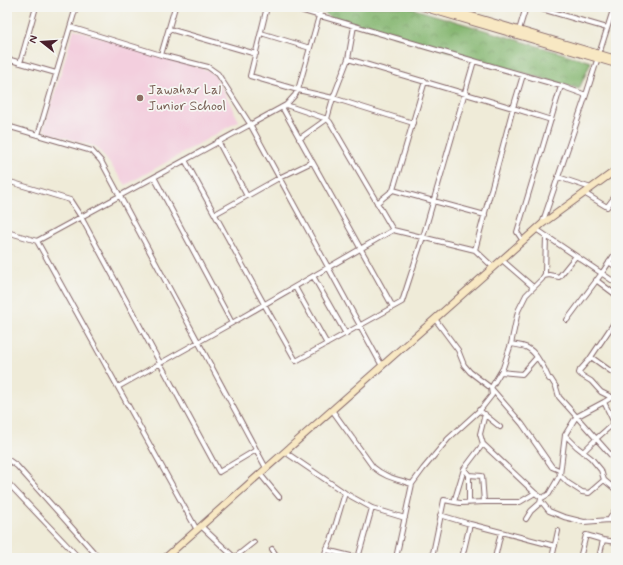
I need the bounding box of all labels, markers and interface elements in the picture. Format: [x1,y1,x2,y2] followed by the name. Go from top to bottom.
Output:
[22,22,62,62] north arrow
[26,34,41,45] text: N
[148,81,226,115] place label: Jawahar Lal Junior School
[135,93,145,103] marker: Jawahar Lal Junior School

